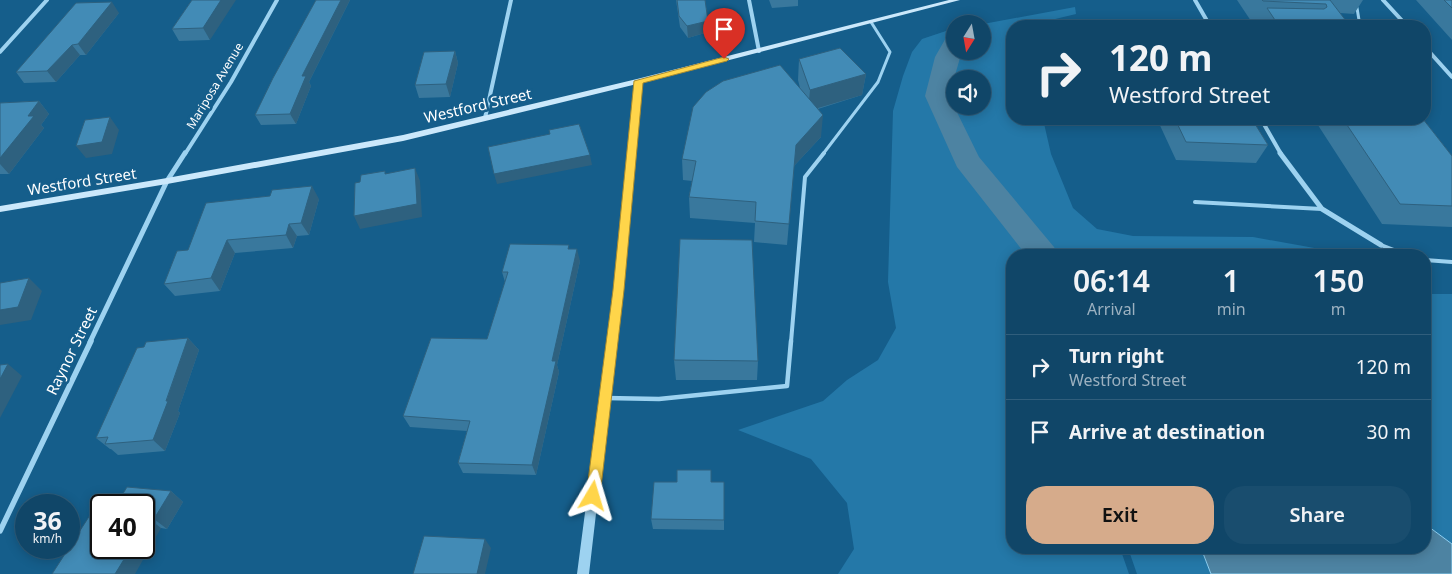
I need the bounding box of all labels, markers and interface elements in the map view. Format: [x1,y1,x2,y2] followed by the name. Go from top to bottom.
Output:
[703,8,745,59] pin
[710,15,738,43] icon: arrive
[946,15,991,60] north arrow
[946,15,991,115] map controls
[1109,34,1212,81] text: 120 m
[182,39,247,132] street label: Mariposa Avenue
[1026,40,1091,105] icon: right
[946,70,991,115] button: sound
[1109,79,1270,109] text: Westford Street
[422,83,534,127] street label: Westford Street
[26,162,138,199] street label: Westford Street
[1073,260,1150,301] text: 06:14
[1223,260,1240,301] text: 1
[1313,260,1364,301] text: 150
[1087,298,1136,320] text: Arrival
[1217,298,1246,320] text: min
[1331,298,1346,320] text: m
[41,303,101,398] street label: Raynor Street
[1069,343,1164,369] text: Turn right
[1026,353,1054,381] icon: right
[1356,354,1411,380] text: 120 m
[1069,369,1186,391] text: Westford Street
[1026,418,1054,446] icon: arrive
[1069,419,1265,445] text: Arrive at destination
[1367,419,1411,445] text: 30 m
[566,469,618,521] position arrow
[1026,486,1214,544] button: Exit
[1224,486,1411,544] button: Share
[90,494,155,559] speed limit sign: 40
[33,503,62,537] text: 36
[33,530,62,547] text: km/h

